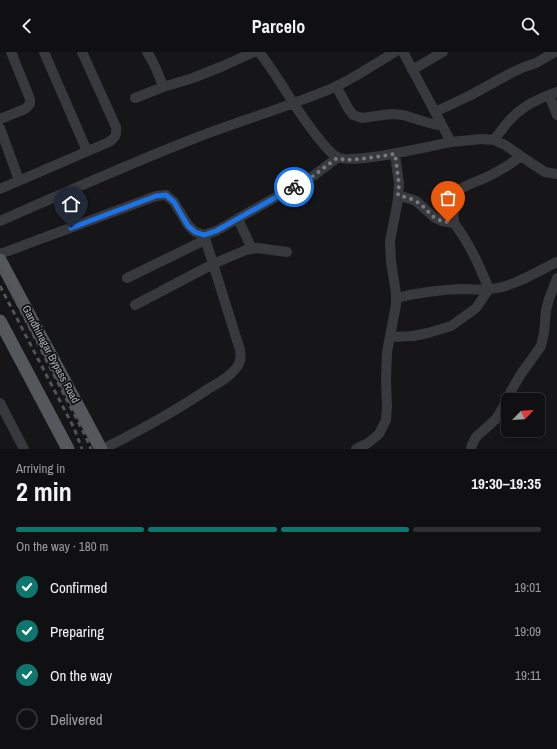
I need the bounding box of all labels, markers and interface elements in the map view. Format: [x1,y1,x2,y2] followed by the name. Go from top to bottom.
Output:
[252,14,305,39] text: Parcelo
[16,15,38,37] icon: back
[519,15,541,37] icon: search
[274,167,314,207] courier
[283,176,305,198] icon: bike
[431,181,465,222] pin
[54,187,88,228] pin
[437,187,459,209] icon: bag
[60,193,82,215] icon: home
[19,303,83,405] street label: Gandhinagar Bypass Road
[501,393,545,437] north arrow
[501,393,545,437] map controls
[16,460,65,477] text: Arriving in
[471,473,541,494] text: 19:30–19:35
[16,474,72,509] text: 2 min
[16,538,108,555] text: On the way · 180 m
[16,576,38,598] icon: check
[50,577,107,598] text: Confirmed
[514,579,541,596] text: 19:01
[16,620,38,642] icon: check
[50,621,104,642] text: Preparing
[514,623,541,640] text: 19:09
[16,664,38,686] icon: check
[50,665,112,686] text: On the way
[515,667,541,684] text: 19:11
[50,709,103,730] text: Delivered

